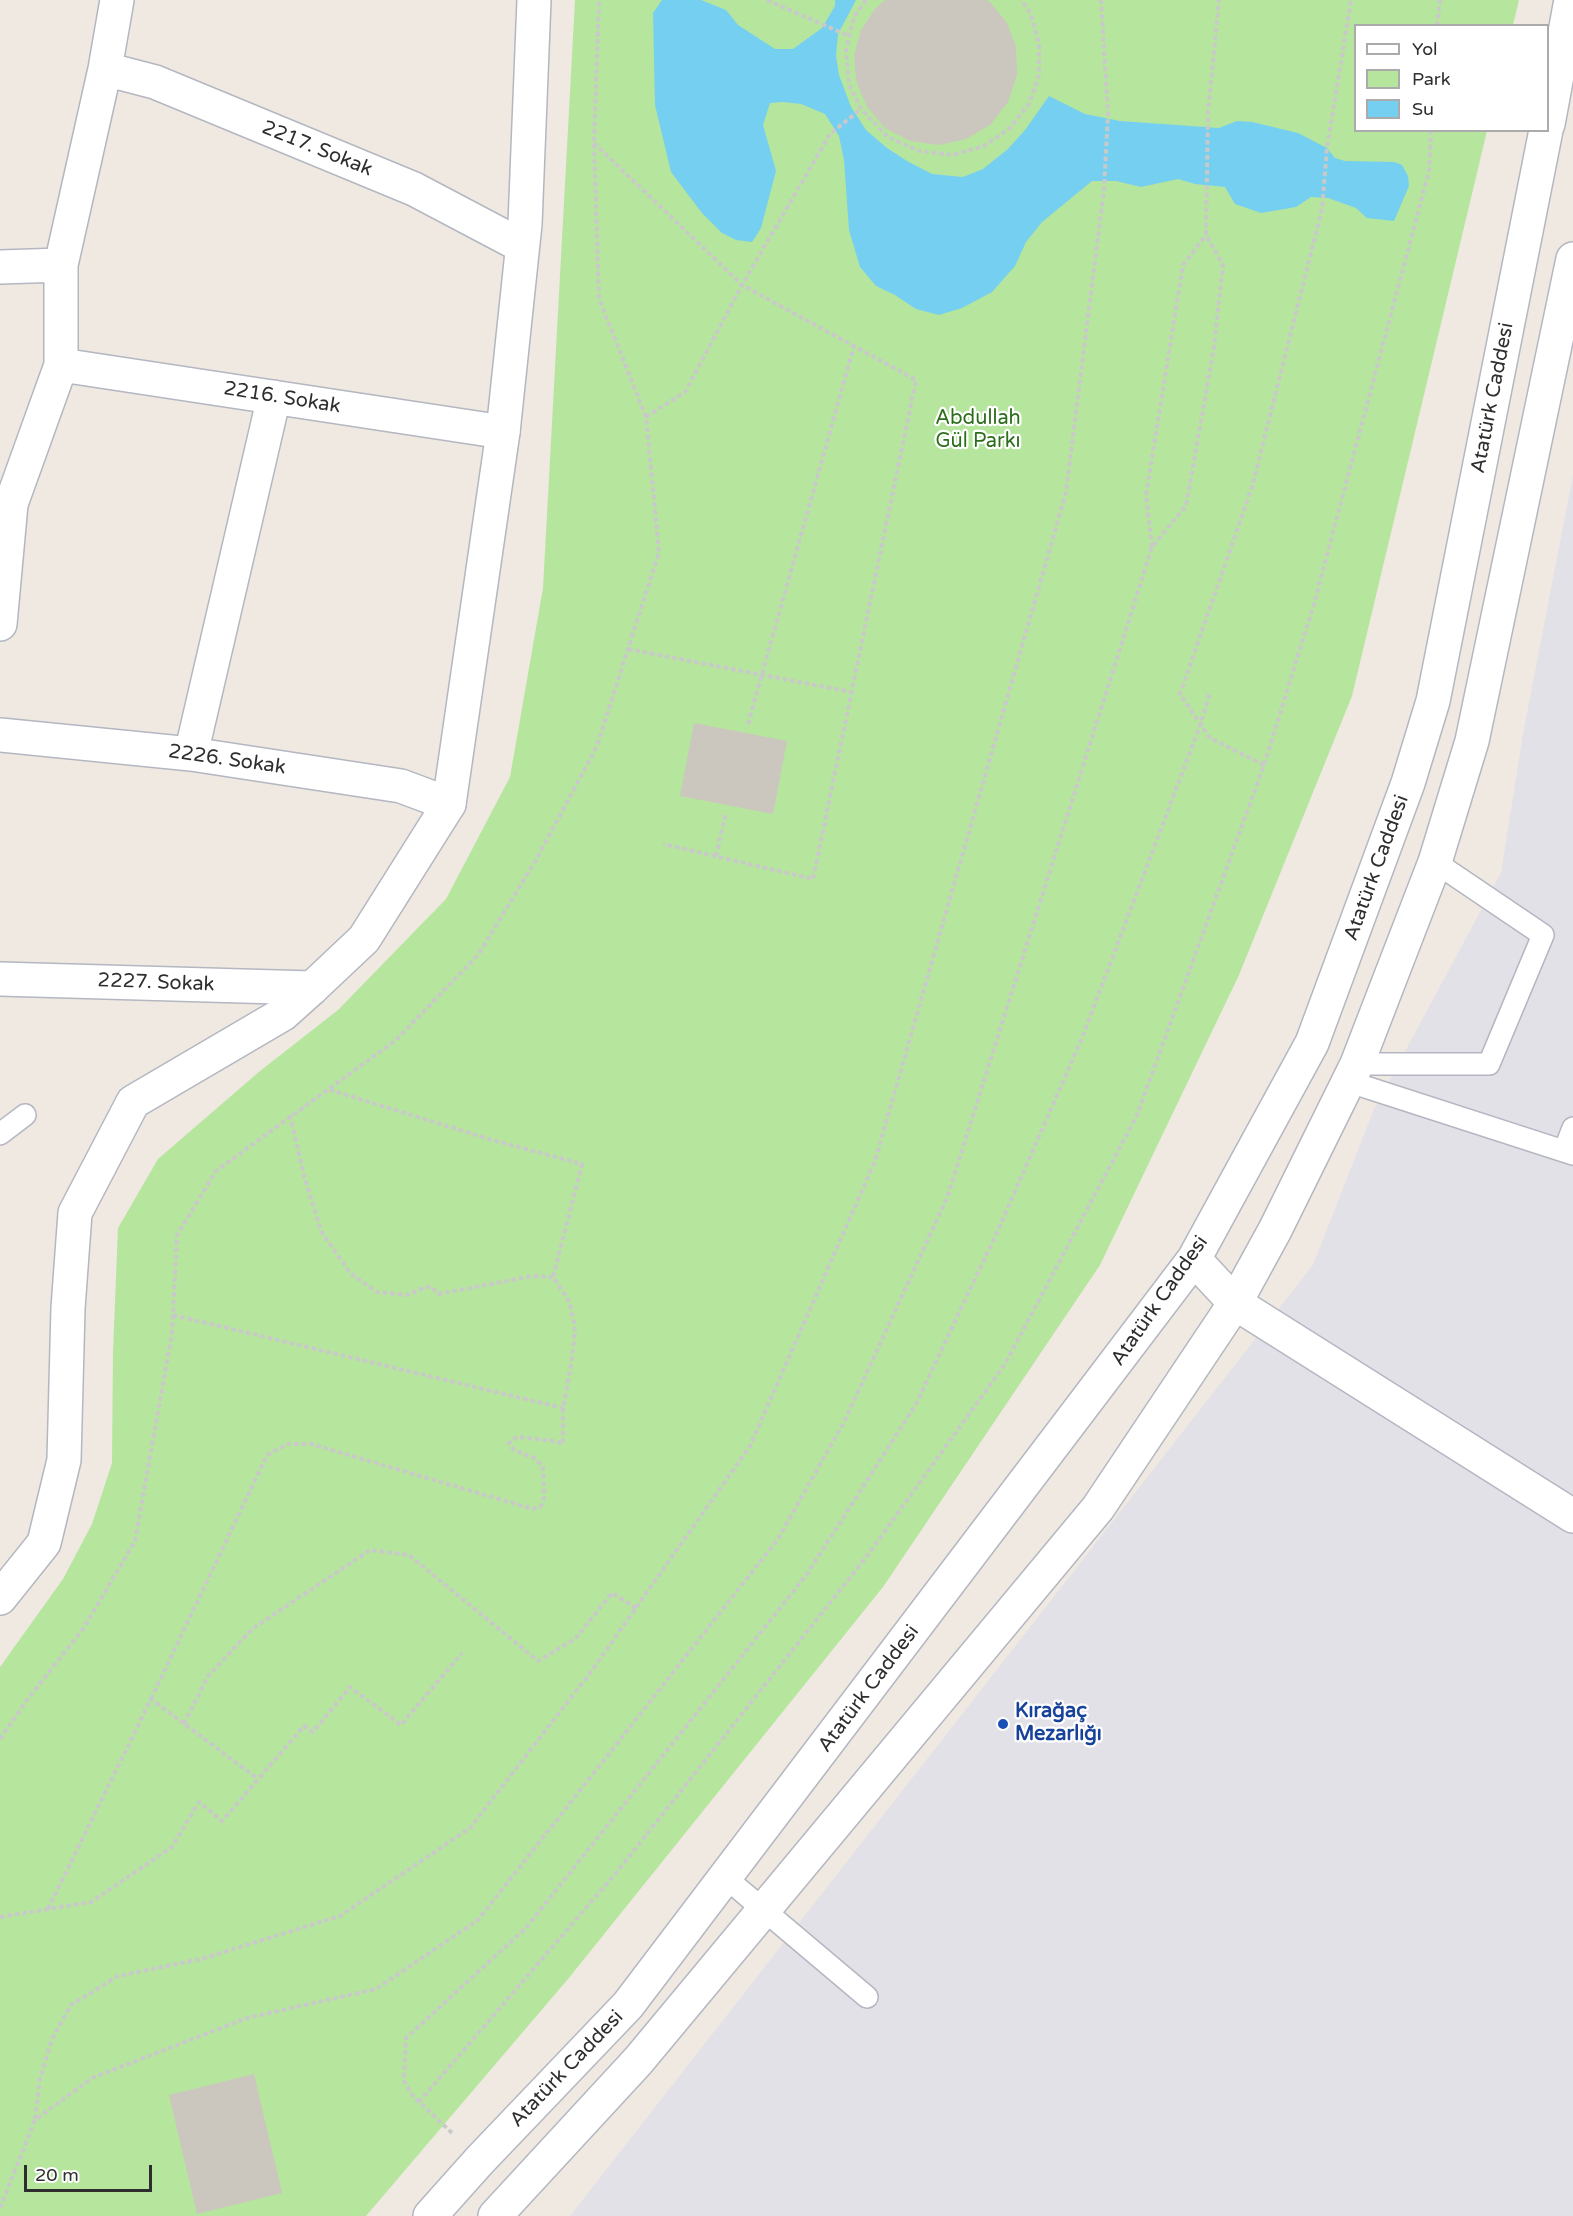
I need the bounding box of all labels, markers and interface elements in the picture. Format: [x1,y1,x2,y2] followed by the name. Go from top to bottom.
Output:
[1354,24,1549,132] legend
[1412,38,1438,60] text: Yol
[1412,68,1450,90] text: Park
[1412,98,1434,120] text: Su
[258,116,376,182] street label: 2217. Sokak
[1467,321,1519,475] street label: Atatürk Caddesi
[222,377,342,419] street label: 2216. Sokak
[935,407,1021,454] park label: Abdullah Gül Parkı
[167,740,287,780] street label: 2226. Sokak
[1340,792,1414,944] street label: Atatürk Caddesi
[97,969,215,997] street label: 2227. Sokak
[1106,1231,1214,1371] street label: Atatürk Caddesi
[813,1621,925,1757] street label: Atatürk Caddesi
[1015,1700,1102,1747] place label: Kırağaç Mezarlığı
[996,1717,1010,1731] marker: Kırağaç Mezarlığı
[505,2006,629,2132] street label: Atatürk Caddesi
[27,2153,154,2191] scale bar
[35,2164,79,2186] text: 20 m

